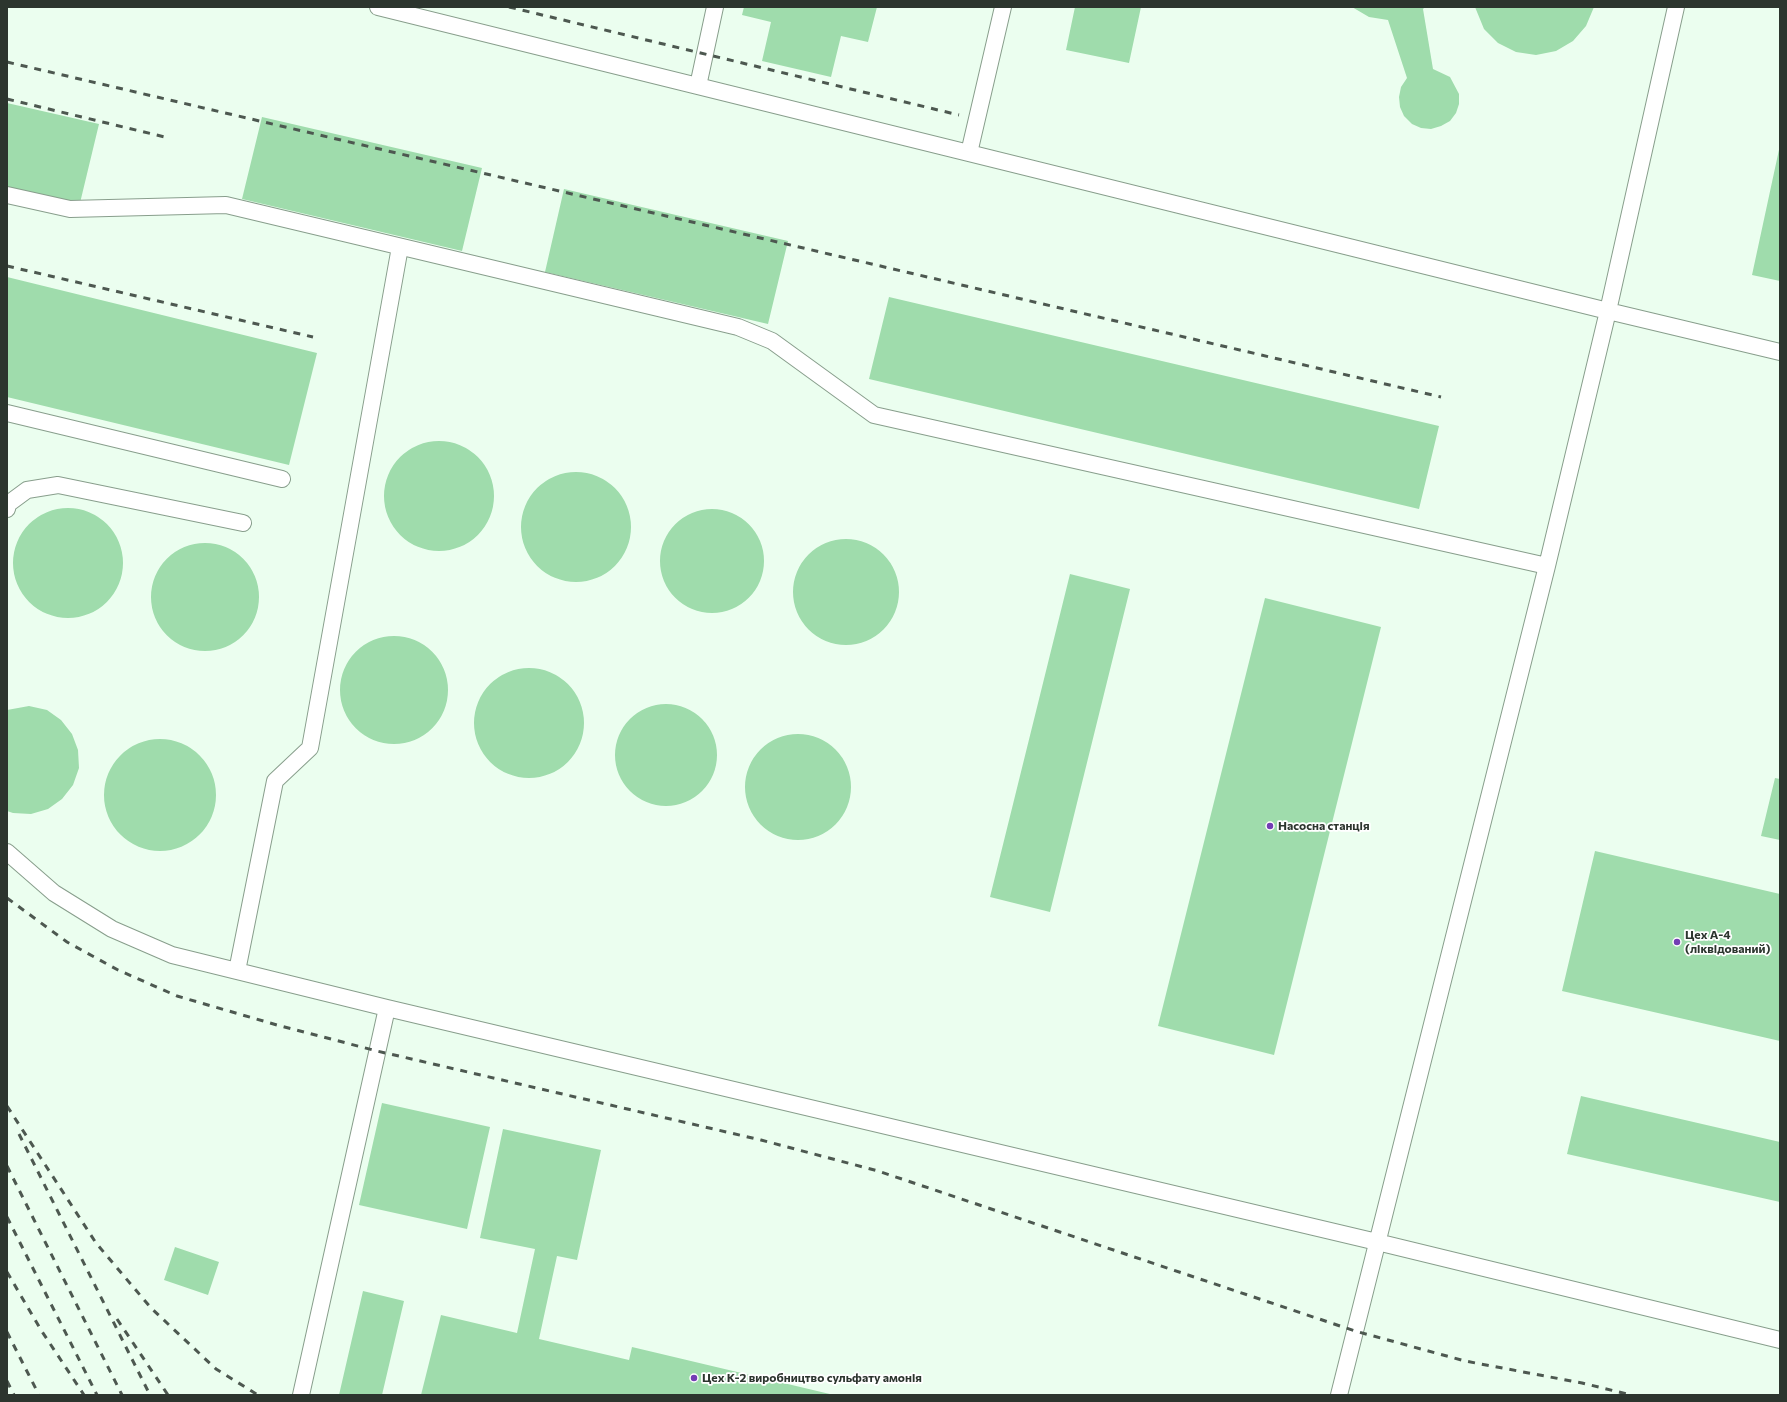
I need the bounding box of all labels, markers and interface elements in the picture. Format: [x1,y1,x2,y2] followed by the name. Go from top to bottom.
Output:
[1278,819,1370,833] place label: Насосна станція
[1265,821,1275,831] marker: Насосна станція
[1685,928,1770,956] place label: Цех А-4 (ліквідований)
[1672,937,1682,947] marker: Цех А-4 (ліквідований)
[702,1371,922,1385] place label: Цех К-2 виробництво сульфату амонія
[689,1373,699,1383] marker: Цех К-2 виробництво сульфату амонія

